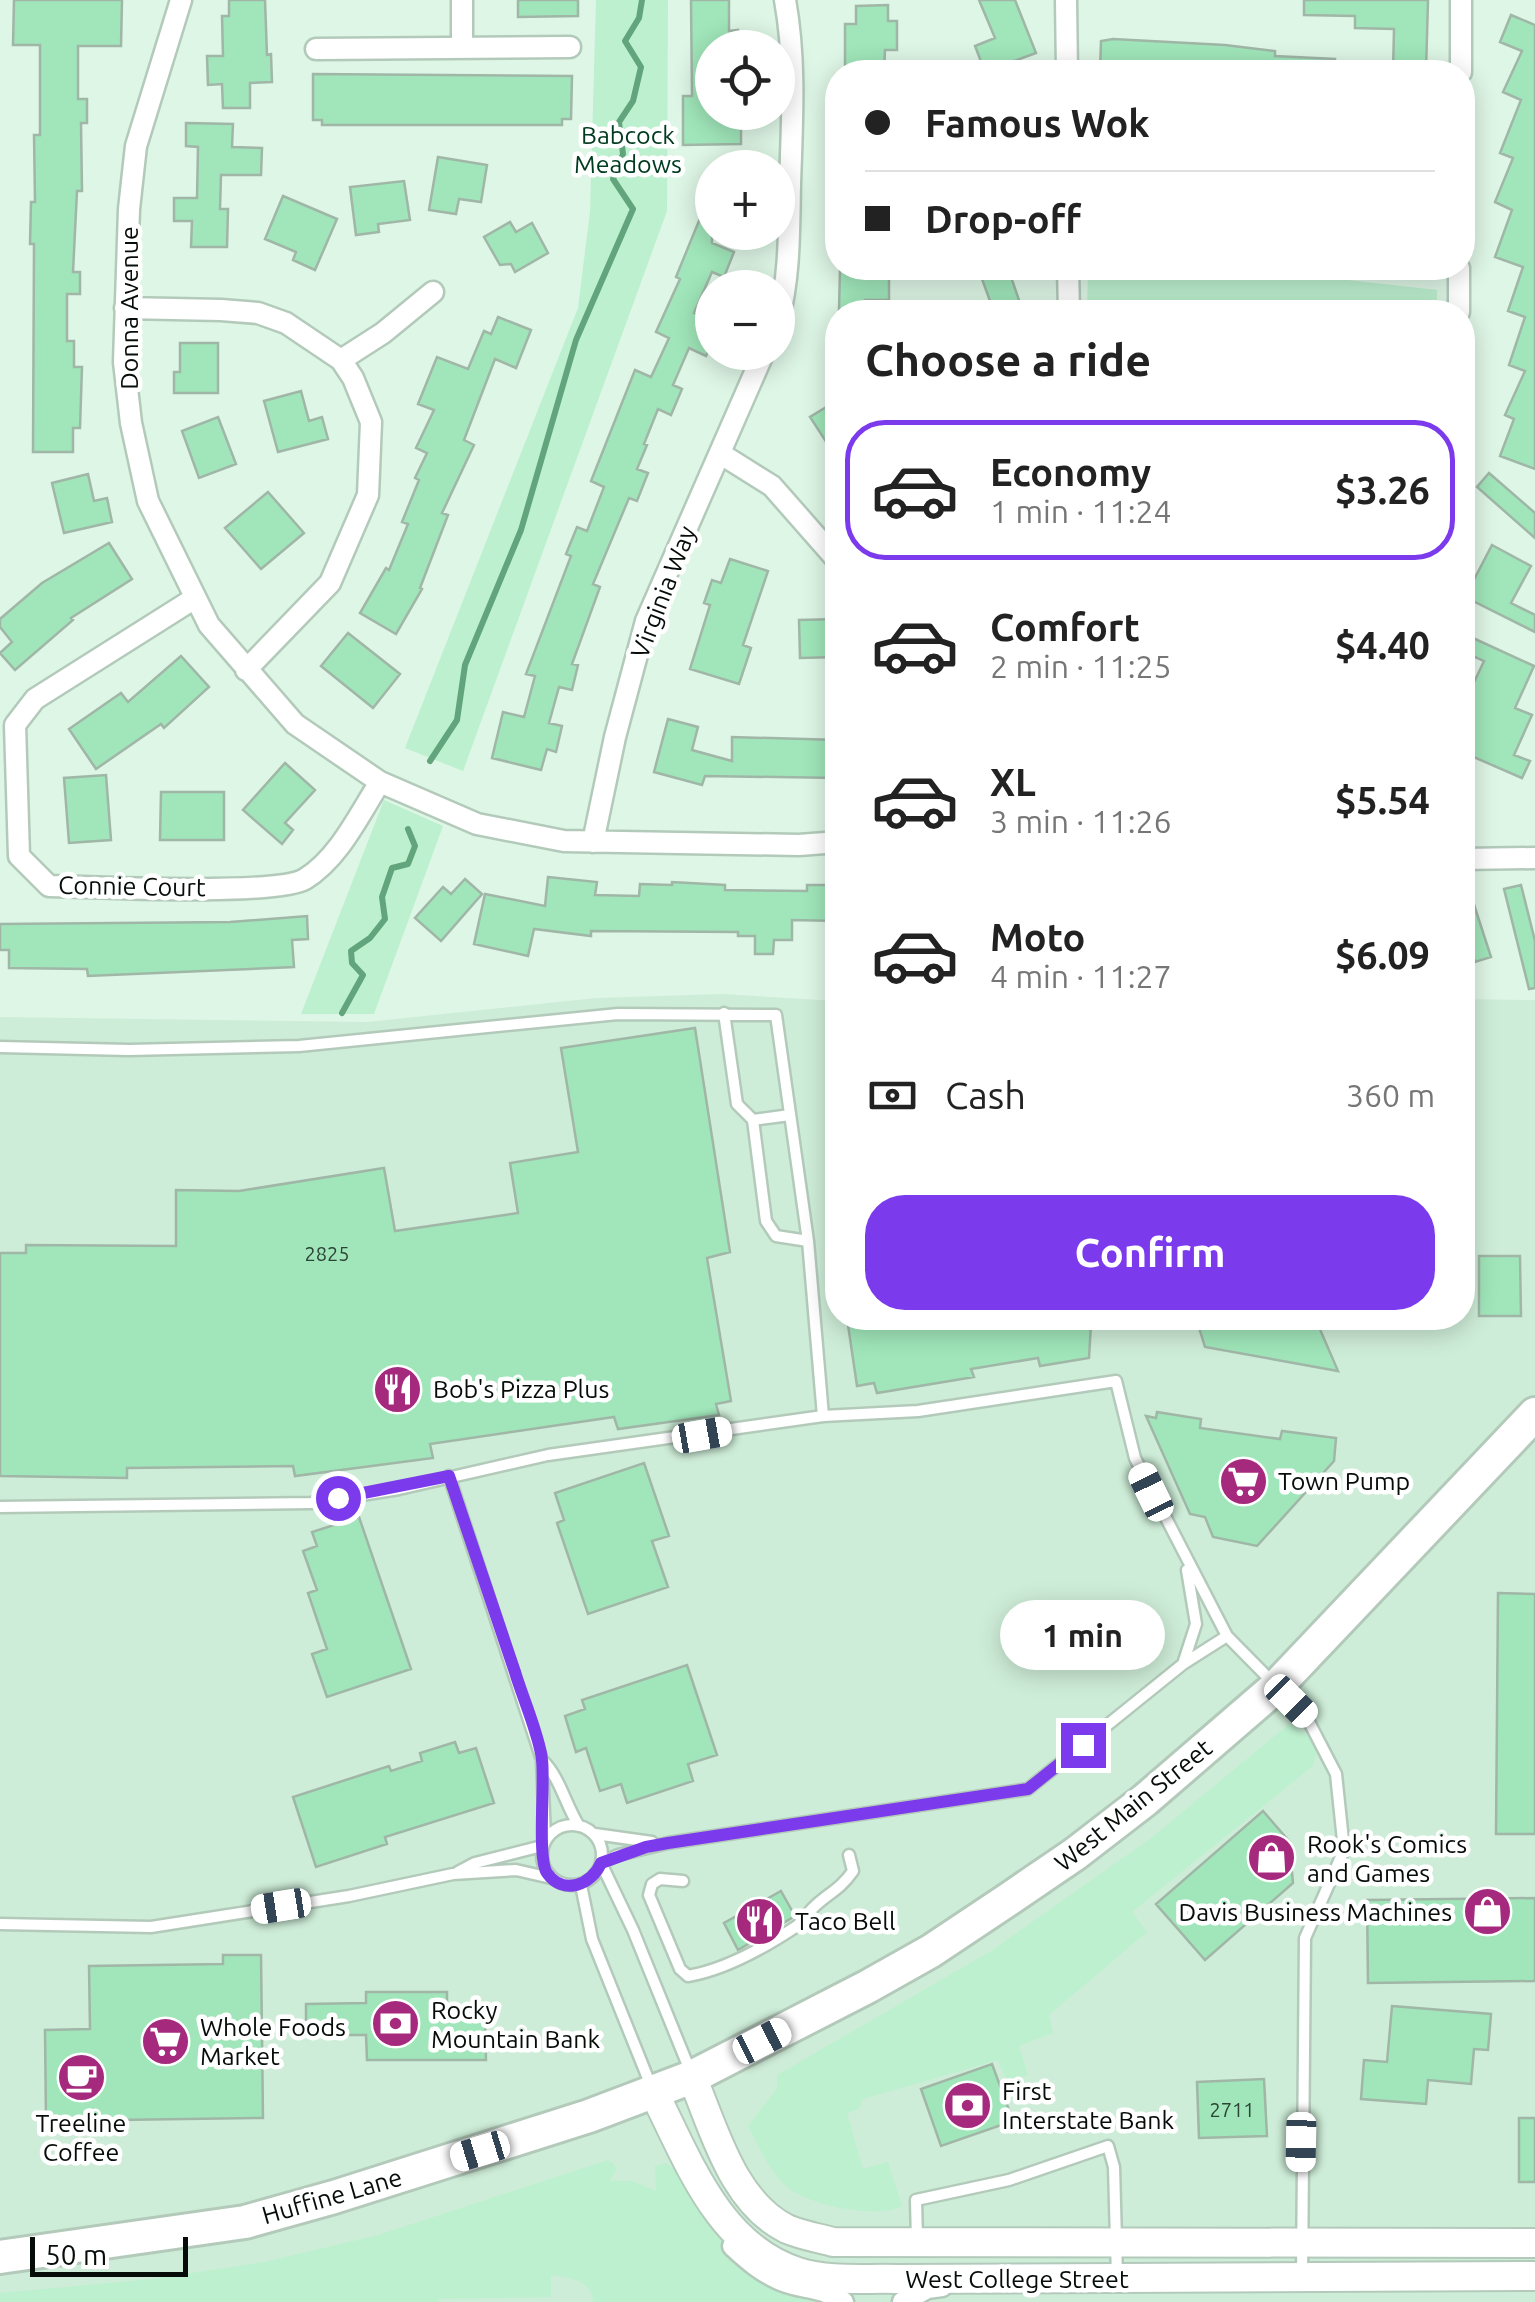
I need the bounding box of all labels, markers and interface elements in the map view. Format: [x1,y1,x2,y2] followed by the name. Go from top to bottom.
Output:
[695,30,795,370] map controls
[695,30,795,130] button: locate
[925,102,1150,144] text: Famous Wok
[574,121,682,178] park label: Babcock Meadows
[695,150,795,250] button: +
[925,198,1081,240] text: Drop-off
[115,226,143,390] street label: Donna Avenue
[695,270,795,370] button: −
[865,334,1151,385] text: Choose a ride
[870,445,960,535] icon: car
[990,451,1151,493] text: Economy
[1335,469,1430,511] text: $3.26
[990,493,1172,529] text: 1 min · 11:24
[625,522,701,662] street label: Virginia Way
[870,600,960,690] icon: car
[990,606,1140,648] text: Comfort
[1335,624,1430,666] text: $4.40
[990,648,1172,684] text: 2 min · 11:25
[870,755,960,845] icon: car
[990,761,1036,803] text: XL
[1335,779,1430,821] text: $5.54
[990,803,1172,839] text: 3 min · 11:26
[58,871,206,901] street label: Connie Court
[870,910,960,1000] icon: car
[990,916,1085,958] text: Moto
[1335,934,1430,976] text: $6.09
[990,958,1172,994] text: 4 min · 11:27
[865,1068,920,1123] icon: cash
[945,1074,1026,1116] text: Cash
[1346,1077,1435,1113] text: 360 m
[865,1195,1435,1310] button: Confirm
[304,1242,350,1265] house number: 2825
[372,1363,424,1415] restaurant icon: Bob's Pizza Plus
[433,1375,609,1403] place label: Bob's Pizza Plus
[670,1415,734,1455] car
[1217,1455,1269,1507] supermarket icon: Town Pump
[1124,1458,1178,1526] car
[1278,1467,1410,1495] place label: Town Pump
[316,1476,361,1521] route start
[1000,1600,1166,1670] callout: 1 min
[1042,1617,1123,1653] text: 1 min
[1259,1669,1323,1733] car
[1061,1723,1106,1768] route end
[1049,1733,1217,1877] street label: West Main Street
[1307,1830,1467,1887] place label: Rook's Comics and Games
[1246,1832,1298,1884] shop icon: Rook's Comics and Games
[249,1886,313,1926] car
[1461,1886,1513,1938] shop icon: Davis Business Machines
[734,1895,786,1947] restaurant icon: Taco Bell
[1179,1898,1452,1926] place label: Davis Business Machines
[795,1907,895,1935] place label: Taco Bell
[431,1996,601,2053] place label: Rocky Mountain Bank
[370,1998,422,2050] bank icon: Rocky Mountain Bank
[200,2013,346,2070] place label: Whole Foods Market
[728,2014,796,2068] car
[139,2015,191,2067] supermarket icon: Whole Foods Market
[55,2051,107,2103] cafe icon: Treeline Coffee
[1002,2077,1175,2134] place label: First Interstate Bank
[941,2079,993,2131] bank icon: First Interstate Bank
[1209,2098,1255,2121] house number: 2711
[36,2109,126,2166] place label: Treeline Coffee
[1285,2112,1317,2172] car
[447,2128,513,2174] car
[259,2163,405,2229] street label: Huffine Lane
[30,2232,188,2276] scale bar
[45,2239,107,2270] text: 50 m
[905,2265,1129,2293] street label: West College Street

